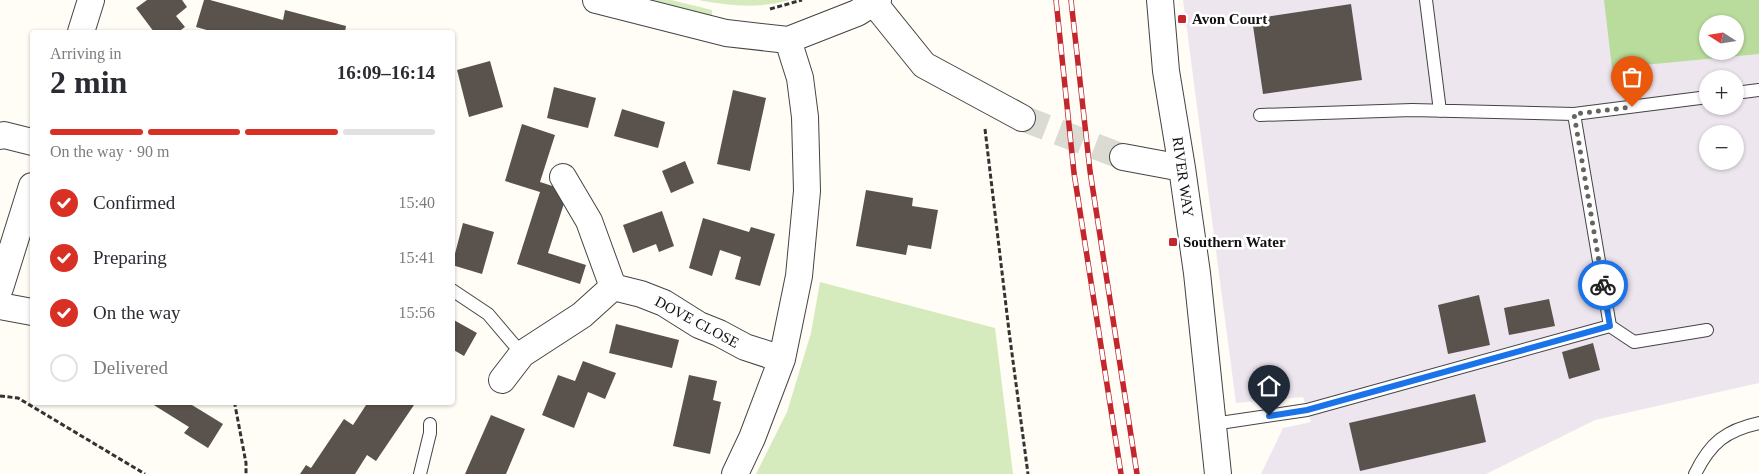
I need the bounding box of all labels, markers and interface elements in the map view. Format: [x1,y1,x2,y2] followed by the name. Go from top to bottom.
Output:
[1192,11,1267,27] place label: Avon Court
[1176,13,1188,25] marker: Avon Court
[1699,15,1744,60] north arrow
[1699,15,1744,170] map controls
[50,45,122,62] text: Arriving in
[1611,56,1653,107] pin
[337,62,435,83] text: 16:09–16:14
[1618,63,1646,91] icon: bag
[50,64,127,100] text: 2 min
[1699,70,1744,115] button: +
[1699,125,1744,170] button: −
[1169,136,1197,219] street label: RIVER WAY
[50,143,170,160] text: On the way · 90 m
[50,189,78,217] icon: check
[93,192,175,213] text: Confirmed
[399,194,435,211] text: 15:40
[1183,234,1286,250] place label: Southern Water
[1167,236,1179,248] marker: Southern Water
[50,244,78,272] icon: check
[93,247,167,268] text: Preparing
[399,249,435,266] text: 15:41
[1578,260,1628,310] courier
[1589,271,1617,299] icon: bike
[652,293,742,351] street label: DOVE CLOSE
[50,299,78,327] icon: check
[93,302,181,323] text: On the way
[399,304,435,321] text: 15:56
[93,357,168,378] text: Delivered
[1248,365,1290,416] pin
[1255,372,1283,400] icon: home

